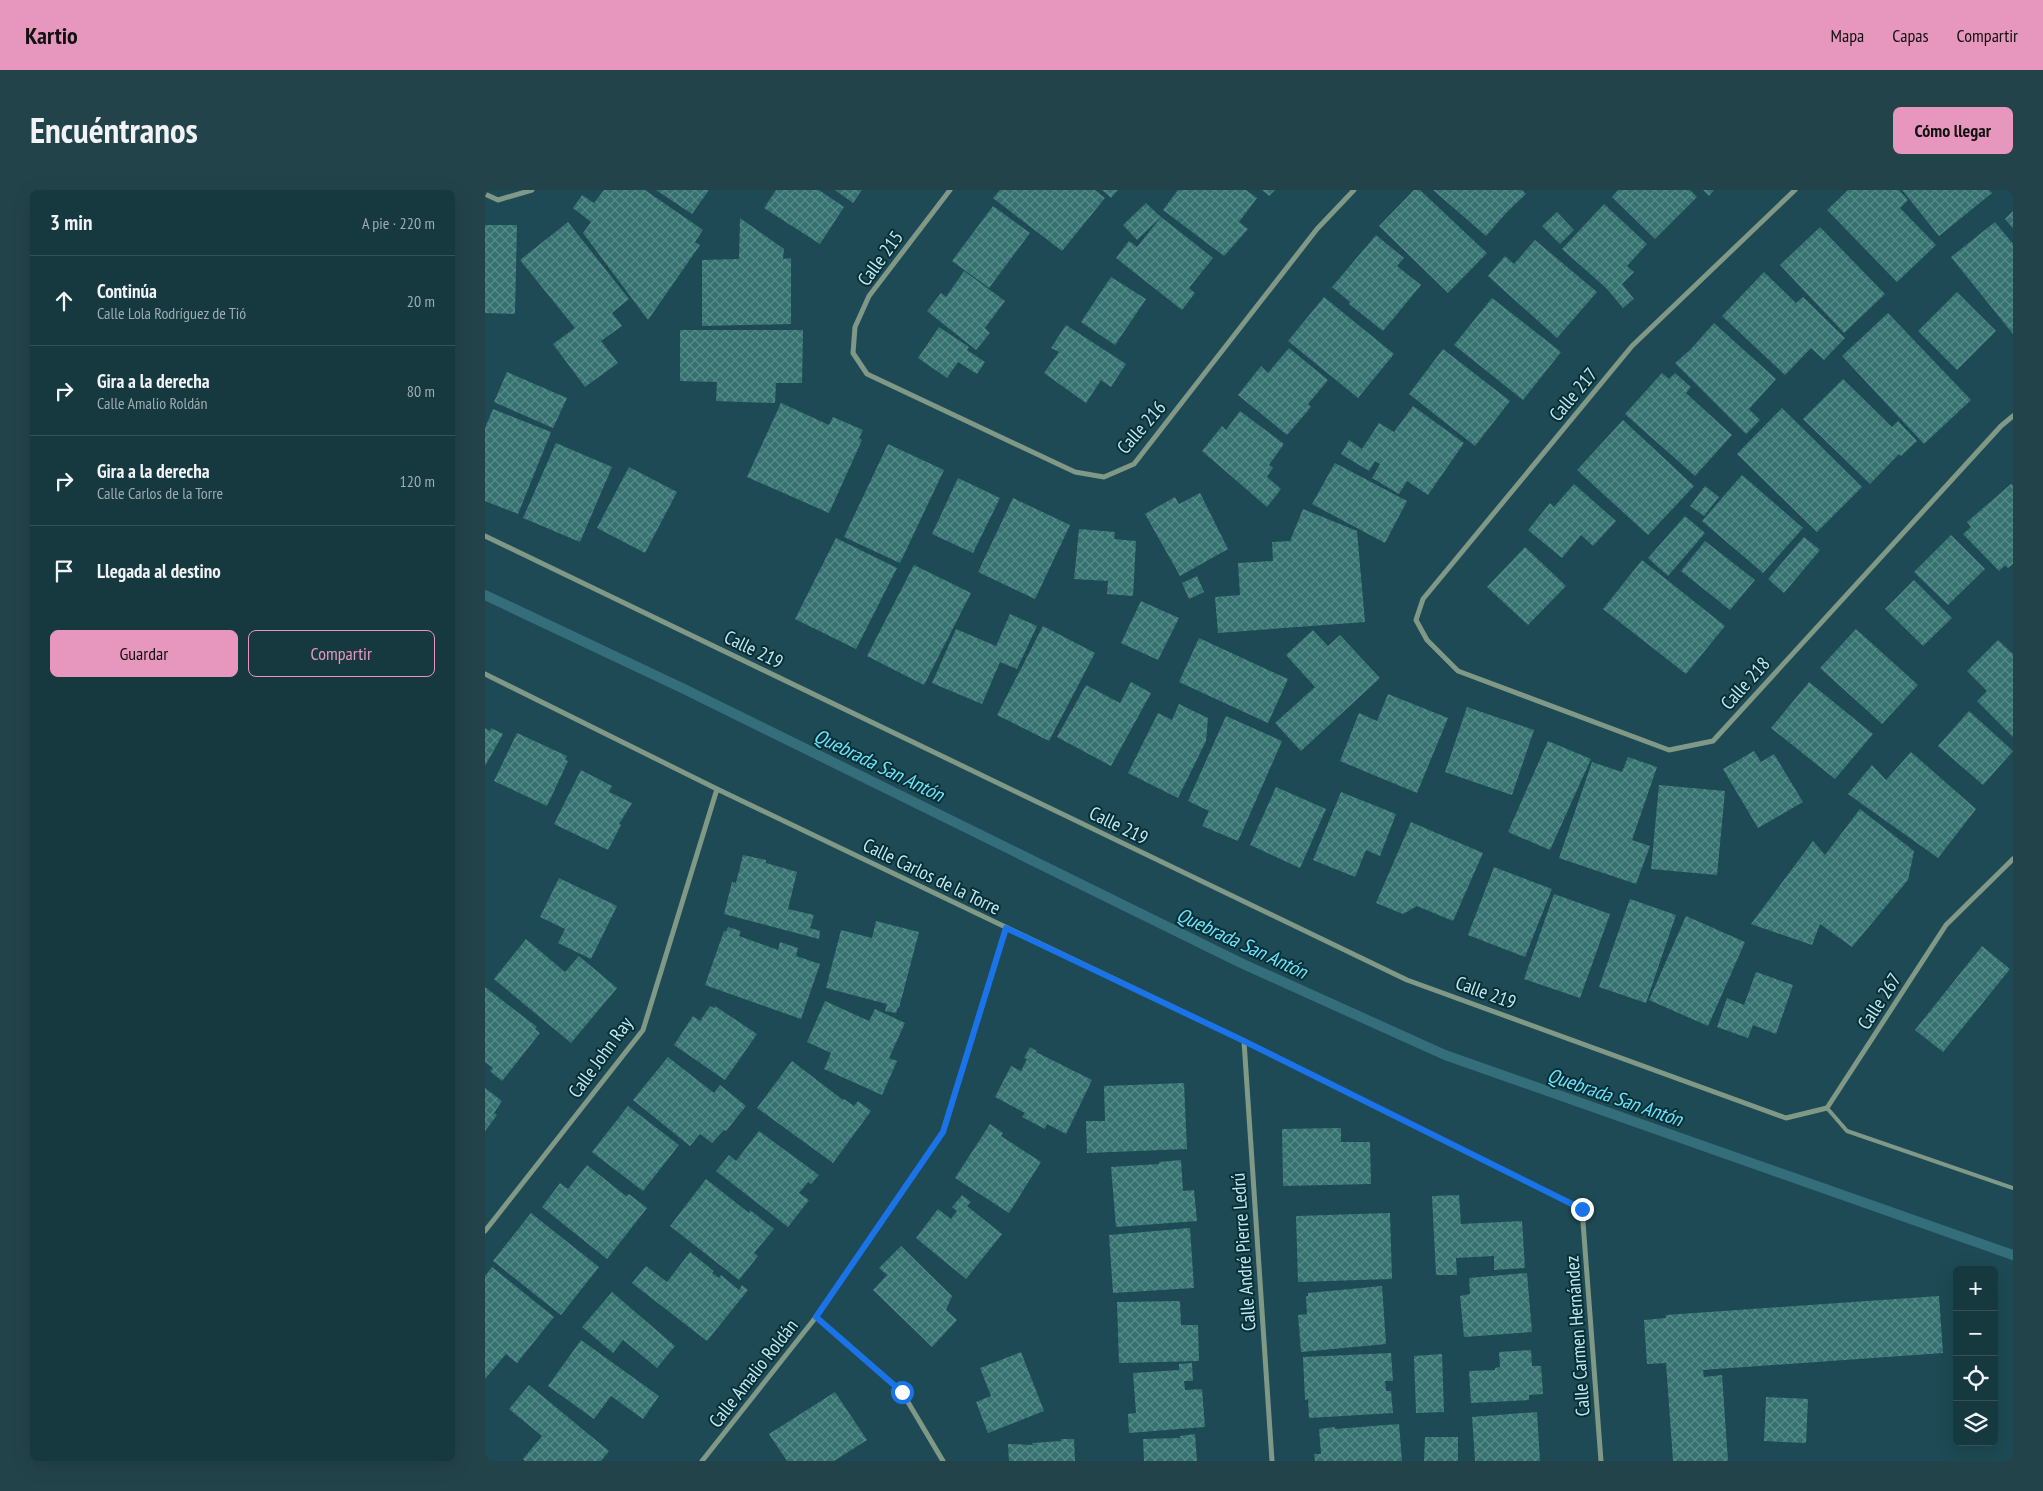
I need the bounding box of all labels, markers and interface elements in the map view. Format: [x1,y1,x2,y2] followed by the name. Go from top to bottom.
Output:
[25,20,78,51] text: Kartio
[1831,24,1864,47] text: Mapa
[1892,24,1929,47] text: Capas
[1957,24,2018,47] text: Compartir
[30,107,198,153] text: Encuéntranos
[1893,107,2013,154] button: Cómo llegar
[50,209,92,236] text: 3 min
[362,213,435,233] text: A pie · 220 m
[852,226,908,290] street label: Calle 215
[97,279,157,303] text: Continúa
[50,287,78,315] icon: ahead
[407,291,435,311] text: 20 m
[97,303,246,323] text: Calle Lola Rodríguez de Tió
[1544,362,1602,426] street label: Calle 217
[97,369,210,393] text: Gira a la derecha
[50,377,78,405] icon: right
[407,381,435,401] text: 80 m
[97,393,207,413] text: Calle Amalio Roldán
[1111,396,1171,458] street label: Calle 216
[97,459,210,483] text: Gira a la derecha
[50,467,78,495] icon: right
[400,471,435,491] text: 120 m
[97,483,223,503] text: Calle Carlos de la Torre
[50,557,78,585] icon: arrive
[97,559,221,583] text: Llegada al destino
[721,625,787,673] street label: Calle 219
[50,630,238,677] button: Guardar
[248,630,435,677] button: Compartir
[1715,652,1775,714] street label: Calle 218
[810,722,949,808] water label: Quebrada San Antón
[1086,801,1152,849] street label: Calle 219
[859,832,1005,920] street label: Calle Carlos de la Torre
[1173,901,1312,985] water label: Quebrada San Antón
[1852,968,1906,1034] street label: Calle 267
[1453,970,1519,1014] street label: Calle 219
[563,1011,638,1102] street label: Calle John Ray
[1544,1062,1687,1133] water label: Quebrada San Antón
[1226,1172,1260,1332] street label: Calle André Pierre Ledrú
[1571,1198,1594,1221] route end
[1559,1255,1595,1417] street label: Calle Carmen Hernández
[1953,1266,1998,1446] map controls
[1953,1266,1998,1311] button: +
[1953,1311,1998,1356] button: −
[703,1314,803,1432] street label: Calle Amalio Roldán
[1953,1356,1998,1401] button: locate
[891,1381,914,1404] route start
[1953,1401,1998,1446] button: layers

